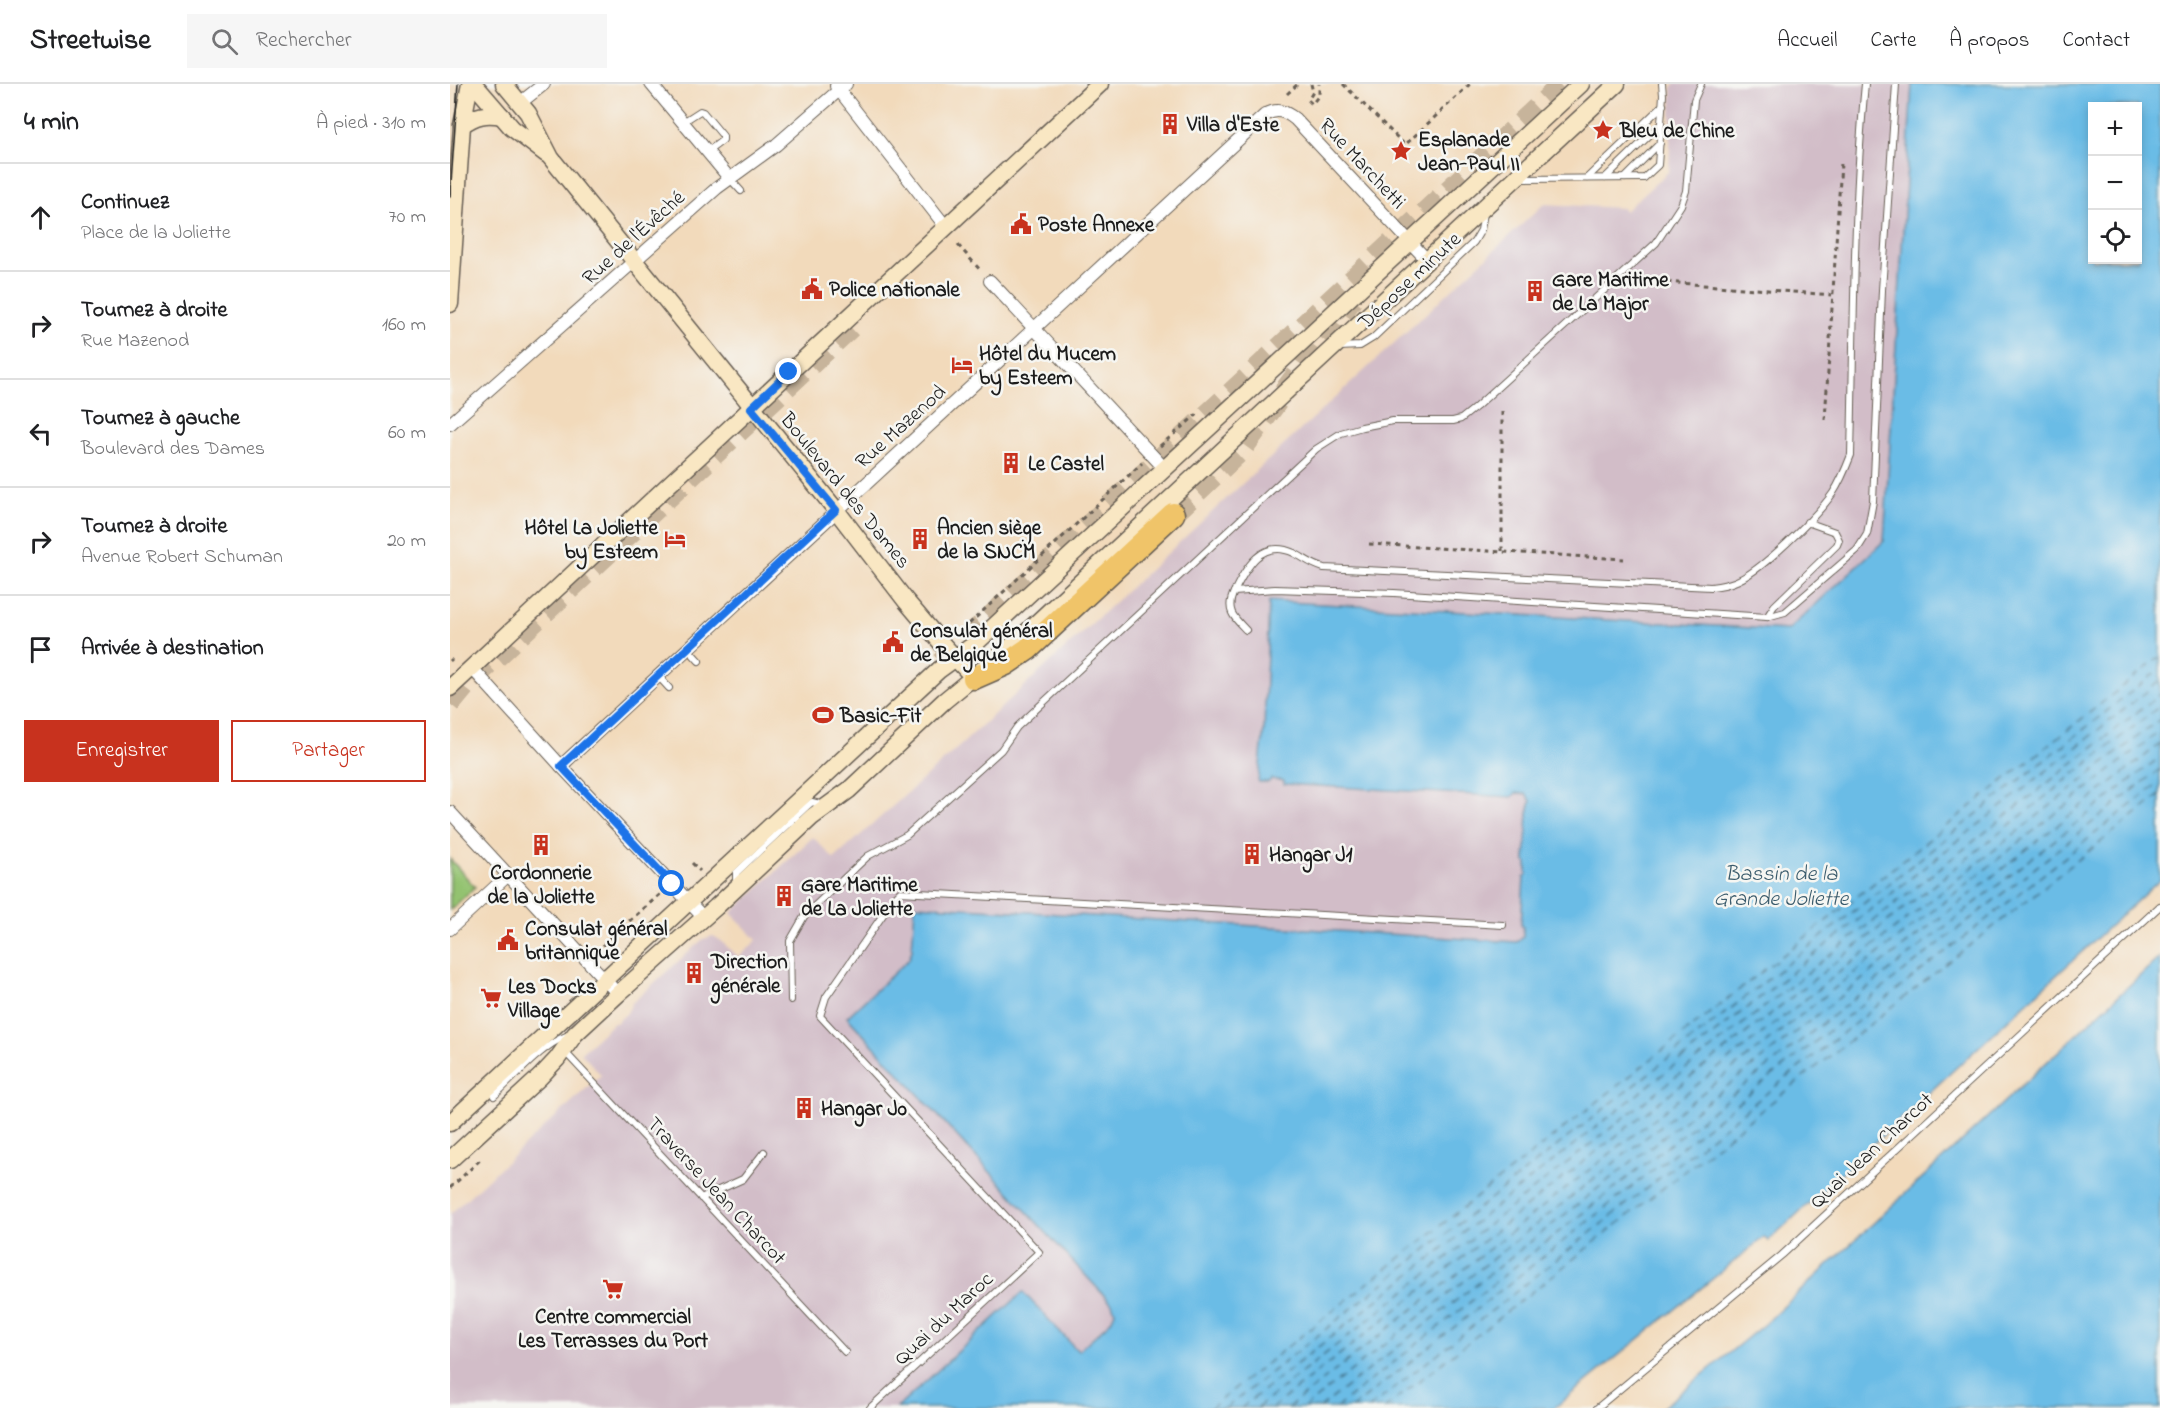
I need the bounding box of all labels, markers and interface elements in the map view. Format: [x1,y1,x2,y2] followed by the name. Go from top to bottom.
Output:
[187,14,607,68] search box
[30,21,151,62] text: Streetwise
[208,25,241,58] icon: search
[256,25,352,57] text: Rechercher
[1777,26,1838,56] text: Accueil
[1871,26,1916,56] text: Carte
[1949,26,2029,56] text: À propos
[2062,26,2130,56] text: Contact
[2088,102,2142,264] map controls
[2088,102,2142,156] button: +
[24,104,79,142] text: 4 min
[316,109,426,138] text: À pied · 310 m
[1186,111,1280,141] place label: Villa d'Este
[1158,112,1182,136] building icon: Villa d'Este
[1311,112,1412,217] street label: Rue Marchetti
[1619,117,1735,147] place label: Bleu de Chine
[1591,118,1615,142] place icon: Bleu de Chine
[1418,126,1520,180] place label: Esplanade Jean-Paul II
[1389,139,1413,163] place icon: Esplanade Jean-Paul II
[2088,156,2142,210] button: −
[576,184,693,293] street label: Rue de l'Évêché
[81,187,169,219] text: Continuez
[24,201,57,234] icon: ahead
[389,203,426,232] text: 70 m
[2088,210,2142,264] button: locate
[1038,211,1155,241] place label: Poste Annexe
[1009,212,1033,236] public building icon: Poste Annexe
[81,219,231,248] text: Place de la Joliette
[1351,225,1469,338] street label: Dépose minute
[1552,266,1669,320] place label: Gare Maritime de La Major
[829,276,960,306] place label: Police nationale
[800,277,824,301] public building icon: Police nationale
[1523,279,1547,303] building icon: Gare Maritime de La Major
[81,295,227,327] text: Tournez à droite
[24,309,57,342] icon: right
[382,311,426,340] text: 160 m
[81,327,189,356] text: Rue Mazenod
[979,340,1116,396] place label: Hôtel du Mucem by Esteem
[950,353,974,377] hotel icon: Hôtel du Mucem by Esteem
[775,358,801,384] route end
[849,378,954,477] street label: Rue Mazenod
[81,403,240,435] text: Tournez à gauche
[771,406,917,576] street label: Boulevard des Dames
[24,417,57,450] icon: left
[388,419,426,448] text: 60 m
[81,435,265,464] text: Boulevard des Dames
[1028,450,1104,480] place label: Le Castel
[999,451,1023,475] building icon: Le Castel
[81,511,227,543] text: Tournez à droite
[525,514,659,570] place label: Hôtel La Joliette by Esteem
[937,514,1042,568] place label: Ancien siège de la SNCM
[24,525,57,558] icon: right
[387,527,426,556] text: 20 m
[663,527,687,551] hotel icon: Hôtel La Joliette by Esteem
[908,527,932,551] building icon: Ancien siège de la SNCM
[81,543,283,572] text: Avenue Robert Schuman
[910,617,1053,673] place label: Consulat général de Belgique
[881,630,905,654] public building icon: Consulat général de Belgique
[24,633,57,666] icon: arrive
[81,633,264,665] text: Arrivée à destination
[839,702,923,732] place label: Basic-Fit
[811,703,835,727] sports icon: Basic-Fit
[24,720,219,782] button: Enregistrer
[231,720,426,782] button: Partager
[529,833,553,857] building icon: Cordonnerie de la Joliette
[1269,841,1353,873] place label: Hangar J1
[1240,842,1264,866] building icon: Hangar J1
[487,859,595,913] place label: Cordonnerie de la Joliette
[1714,859,1850,916] water label: Bassin de la Grande Joliette
[658,870,684,896] route start
[801,871,918,925] place label: Gare Maritime de La Joliette
[772,884,796,908] building icon: Gare Maritime de La Joliette
[525,915,668,969] place label: Consulat général britannique
[496,928,520,952] public building icon: Consulat général britannique
[710,948,788,1004] place label: Direction générale
[682,961,706,985] building icon: Direction générale
[507,973,597,1029] place label: Les Docks Village
[479,986,503,1010] supermarket icon: Les Docks Village
[1804,1086,1941,1217] street label: Quai Jean Charcot
[821,1095,907,1127] place label: Hangar J0
[792,1096,816,1120] building icon: Hangar J0
[639,1111,792,1272] street label: Traverse Jean Charcot
[888,1265,1001,1373] street label: Quai du Maroc
[601,1277,625,1301] supermarket icon: Centre commercial Les Terrasses du Port
[518,1303,709,1357] place label: Centre commercial Les Terrasses du Port

